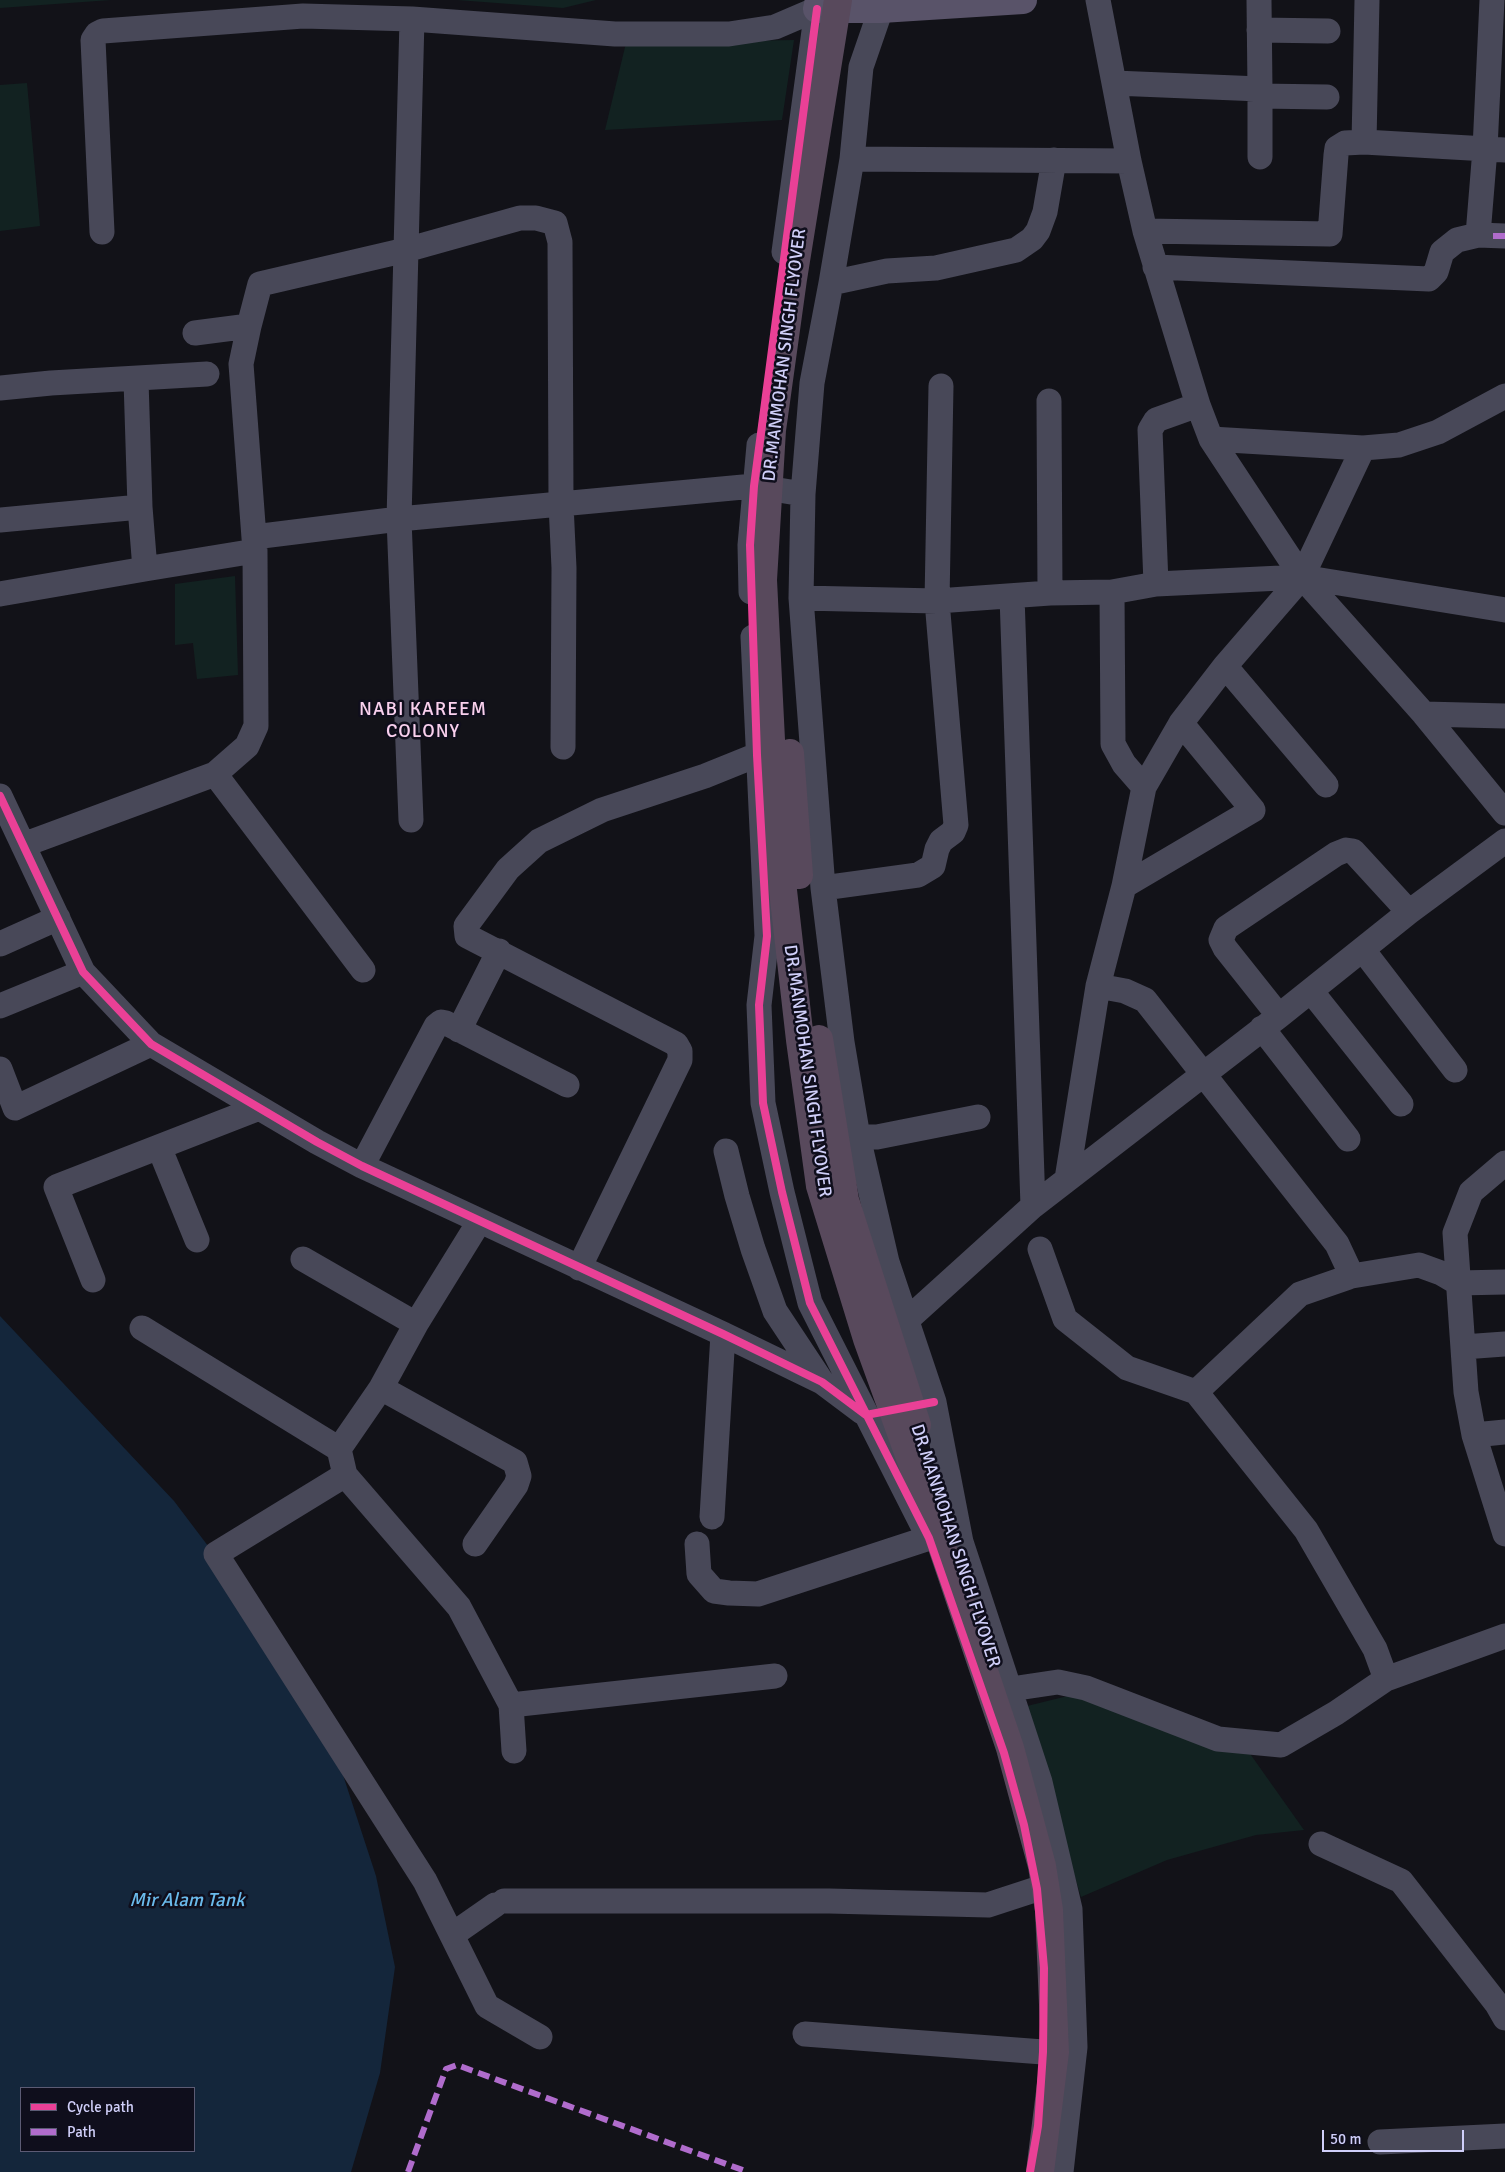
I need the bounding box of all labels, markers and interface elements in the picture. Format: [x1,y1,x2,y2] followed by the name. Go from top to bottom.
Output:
[759,227,811,483] street label: DR.MANMOHAN SINGH FLYOVER
[358,699,488,743] district label: NABI KAREEM COLONY
[779,943,835,1199] street label: DR.MANMOHAN SINGH FLYOVER
[905,1422,1005,1670] street label: DR.MANMOHAN SINGH FLYOVER
[129,1890,245,1912] water label: Mir Alam Tank
[20,2087,195,2152] legend
[67,2098,134,2116] text: Cycle path
[1325,2120,1468,2152] scale bar
[67,2123,96,2141] text: Path
[1330,2130,1361,2148] text: 50 m

